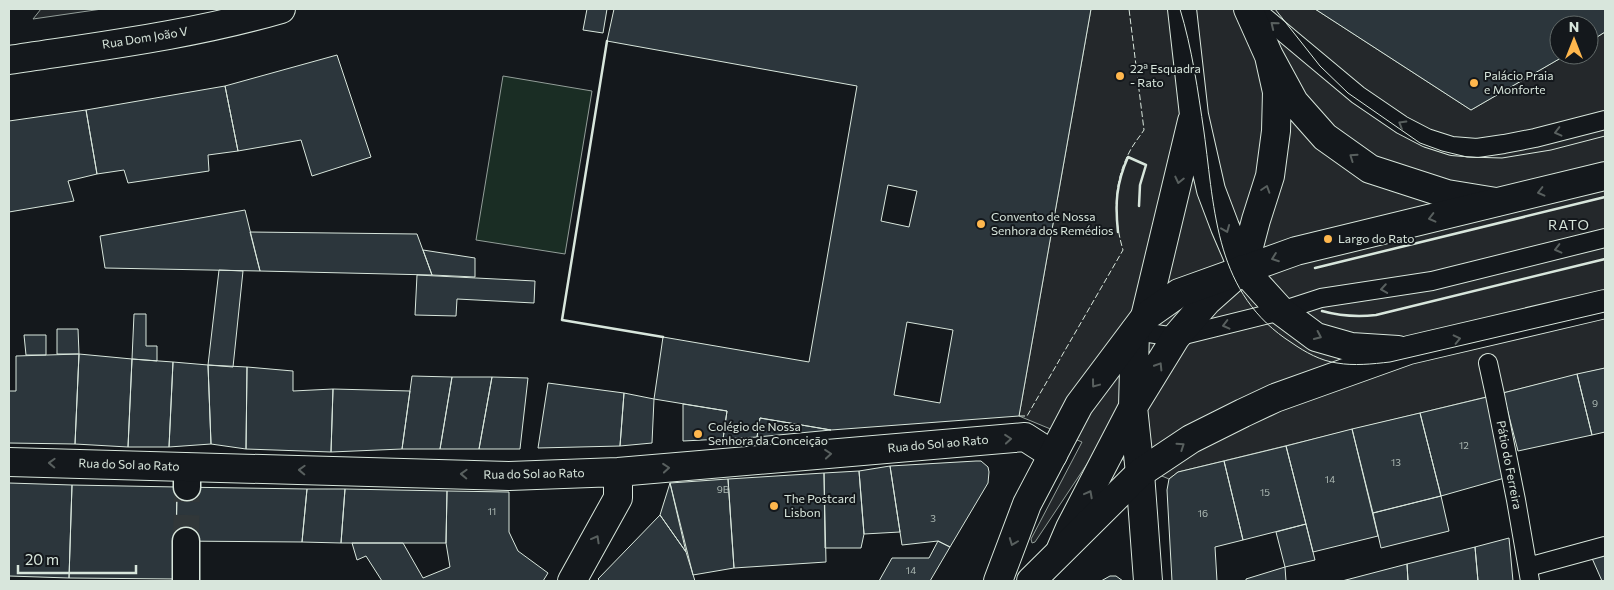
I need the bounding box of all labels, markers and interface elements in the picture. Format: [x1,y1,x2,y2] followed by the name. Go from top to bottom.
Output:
[1549,15,1599,65] north arrow
[1569,18,1579,35] text: N
[1271,22,1280,30] one-way arrow
[101,23,189,52] street label: Rua Dom João V
[1130,61,1201,89] place label: 22ª Esquadra - Rato
[1484,68,1553,96] place label: Palácio Praia e Monforte
[1114,70,1126,82] marker: 22ª Esquadra - Rato
[1468,77,1480,89] marker: Palácio Praia e Monforte
[1398,121,1407,131] one-way arrow
[1554,126,1563,137] one-way arrow
[1349,154,1359,163] one-way arrow
[1174,175,1185,184] one-way arrow
[1260,185,1270,194] one-way arrow
[1536,186,1545,197] one-way arrow
[991,209,1114,237] place label: Convento de Nossa Senhora dos Remédios
[1427,212,1436,223] one-way arrow
[1548,216,1590,233] district label: RATO
[975,218,987,230] marker: Convento de Nossa Senhora dos Remédios
[1219,224,1230,233] one-way arrow
[1338,231,1414,245] place label: Largo do Rato
[1322,233,1334,245] marker: Largo do Rato
[1554,244,1562,254] one-way arrow
[1271,252,1279,262] one-way arrow
[1379,283,1388,293] one-way arrow
[1221,319,1230,330] one-way arrow
[1312,330,1321,340] one-way arrow
[1452,334,1461,345] one-way arrow
[1152,362,1162,371] one-way arrow
[1092,378,1101,388] one-way arrow
[1592,397,1598,409] house number: 9
[708,419,828,447] place label: Colégio de Nossa Senhora da Conceição
[1494,419,1525,510] street label: Pátio do Ferreira
[692,428,704,440] marker: Colégio de Nossa Senhora da Conceição
[887,432,989,454] street label: Rua do Sol ao Rato
[1004,433,1012,444] one-way arrow
[1459,439,1469,451] house number: 12
[1175,443,1185,452] one-way arrow
[824,449,832,460] one-way arrow
[78,455,180,473] street label: Rua do Sol ao Rato
[1391,456,1401,468] house number: 13
[47,458,55,468] one-way arrow
[663,462,671,473] one-way arrow
[297,465,305,475] one-way arrow
[483,465,585,481] street label: Rua do Sol ao Rato
[460,469,468,480] one-way arrow
[1325,473,1335,485] house number: 14
[717,483,730,495] house number: 9B
[1260,486,1270,498] house number: 15
[1083,490,1093,499] one-way arrow
[784,491,856,519] place label: The Postcard Lisbon
[768,500,780,512] marker: The Postcard Lisbon
[488,505,496,517] house number: 11
[1198,507,1208,519] house number: 16
[930,512,936,524] house number: 3
[590,535,600,544] one-way arrow
[1009,538,1019,546] one-way arrow
[18,542,135,574] scale bar
[25,550,59,568] text: 20 m
[906,564,916,576] house number: 14

